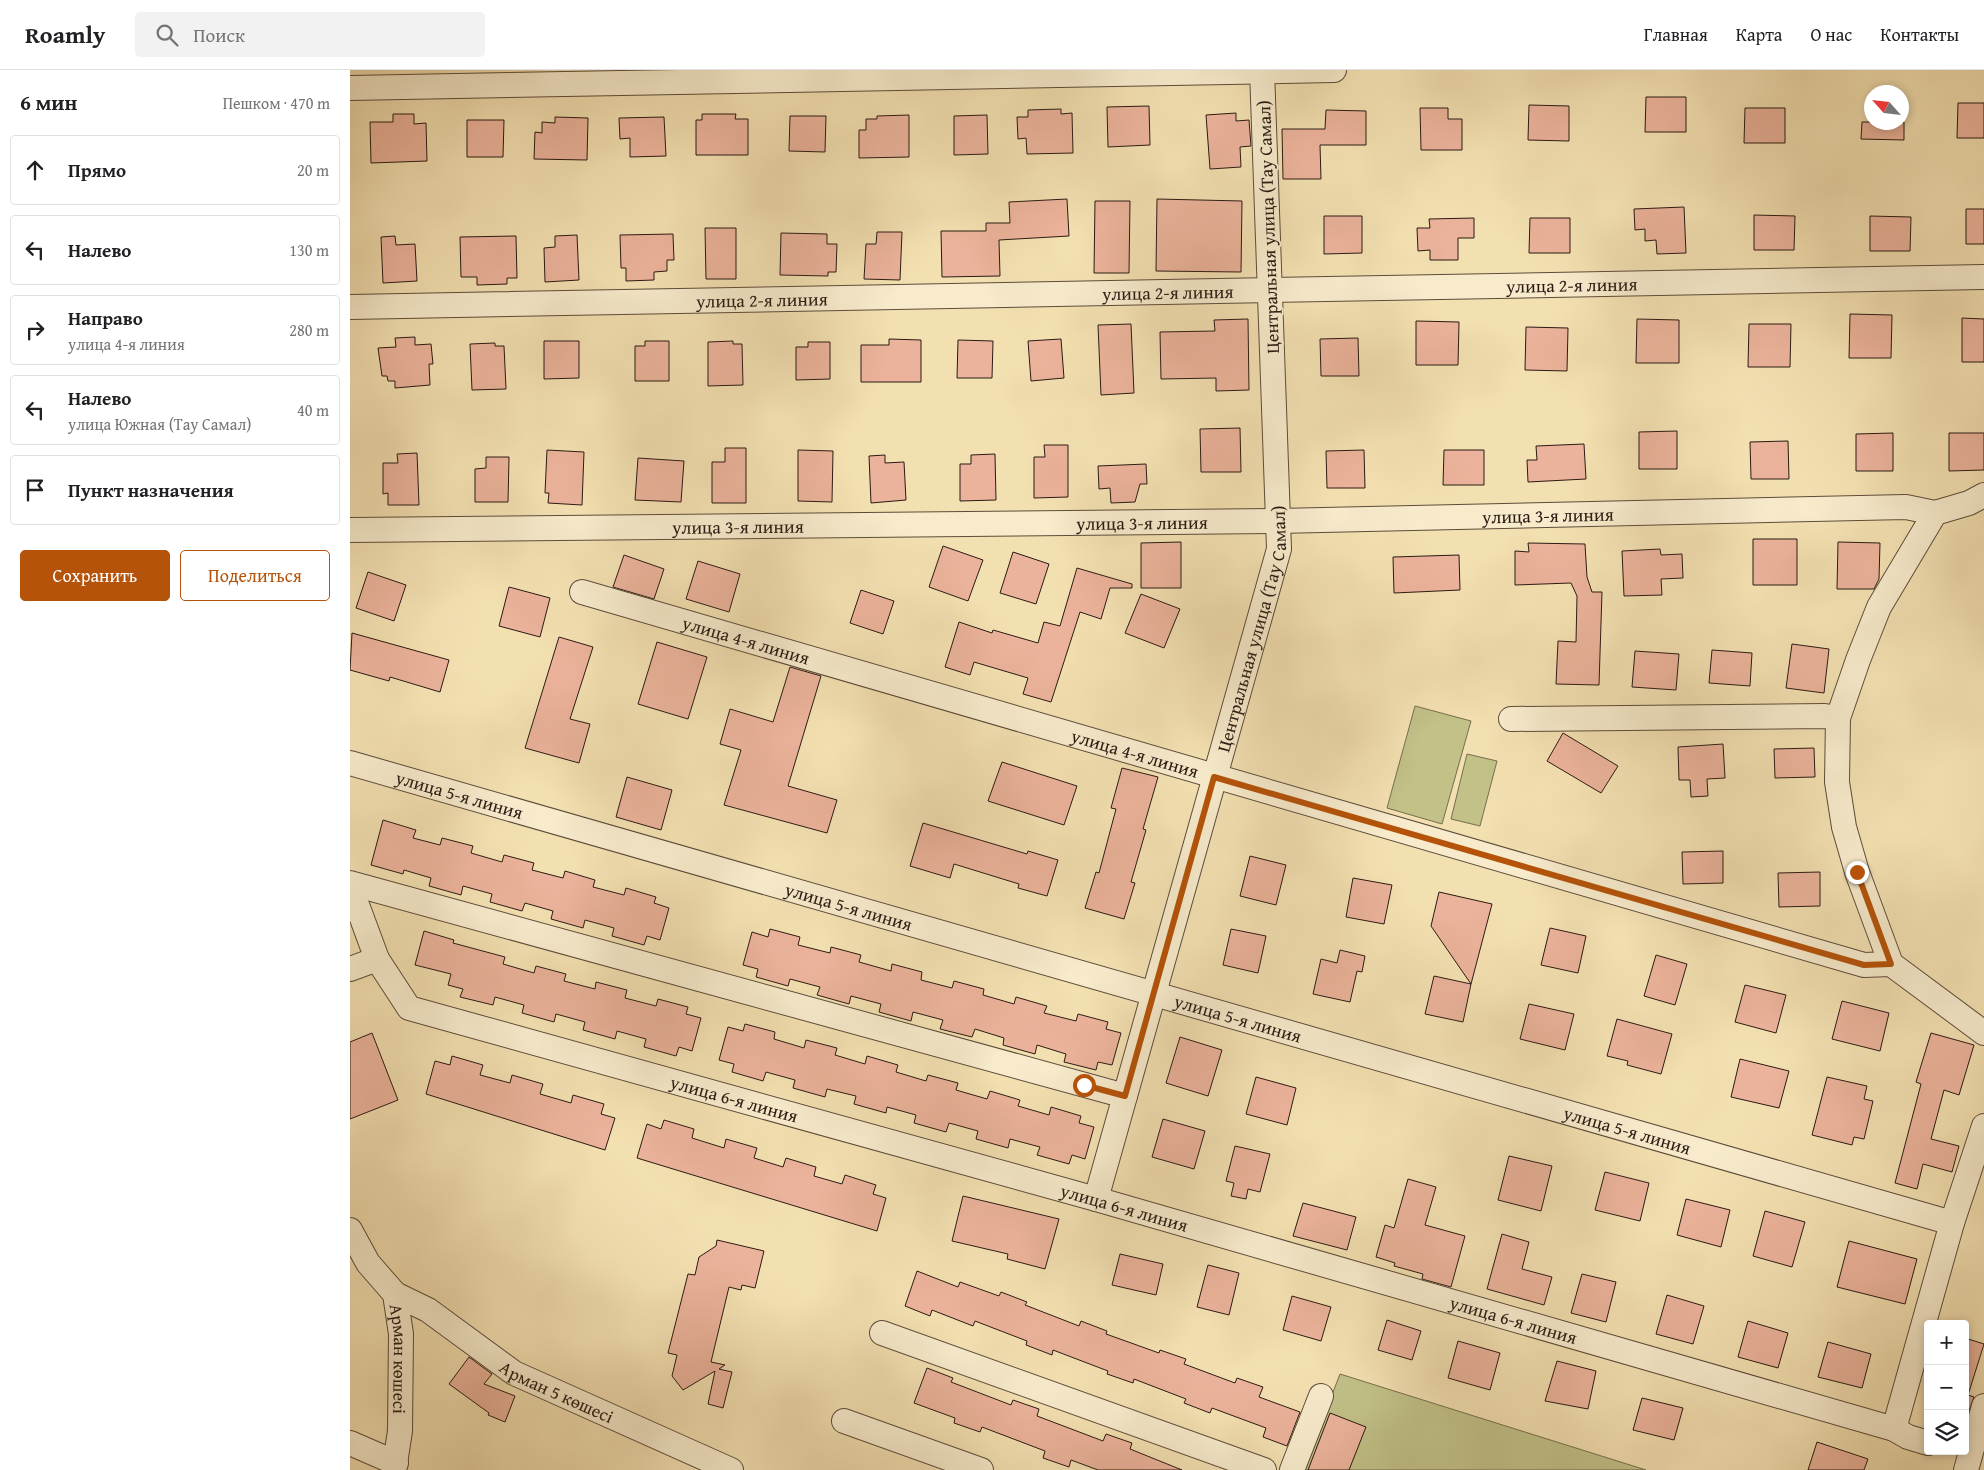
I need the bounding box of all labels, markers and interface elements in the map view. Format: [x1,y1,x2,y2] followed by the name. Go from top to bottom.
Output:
[135,12,485,57] search box
[25,17,105,52] text: Roamly
[153,21,181,49] icon: search
[193,21,245,49] text: Поиск
[1644,21,1708,48] text: Главная
[1736,21,1782,48] text: Карта
[1810,21,1852,48] text: О нас
[1880,21,1959,48] text: Контакты
[1864,85,1909,130] north arrow
[20,87,77,118] text: 6 мин
[223,91,330,115] text: Пешком · 470 m
[1250,100,1286,354] street label: Центральная улица (Тау Самал)
[21,156,49,184] icon: ahead
[68,156,126,184] text: Прямо
[297,158,329,182] text: 20 m
[21,236,49,264] icon: left
[68,236,131,264] text: Налево
[289,238,329,262] text: 130 m
[1505,270,1638,299] street label: улица 2-я линия
[1101,277,1234,307] street label: улица 2-я линия
[695,285,828,314] street label: улица 2-я линия
[68,304,143,332] text: Направо
[21,316,49,344] icon: right
[289,318,329,342] text: 280 m
[68,332,185,356] text: улица 4-я линия
[68,384,131,412] text: Налево
[21,396,49,424] icon: left
[297,398,329,422] text: 40 m
[68,412,251,436] text: улица Южная (Тау Самал)
[21,476,49,504] icon: arrive
[68,476,234,504] text: Пункт назначения
[1481,500,1614,530] street label: улица 3-я линия
[1209,505,1293,755] street label: Центральная улица (Тау Самал)
[1075,508,1208,536] street label: улица 3-я линия
[671,512,804,540] street label: улица 3-я линия
[20,550,170,601] button: Сохранить
[180,550,330,601] button: Поделиться
[678,608,813,671] street label: улица 4-я линия
[1067,721,1202,784] street label: улица 4-я линия
[392,763,526,826] street label: улица 5-я линия
[1846,861,1869,884] route end
[781,875,916,937] street label: улица 5-я линия
[1170,987,1305,1049] street label: улица 5-я линия
[666,1068,801,1129] street label: улица 6-я линия
[1073,1074,1096,1097] route start
[1560,1098,1694,1161] street label: улица 5-я линия
[1057,1176,1191,1238] street label: улица 6-я линия
[1446,1288,1580,1351] street label: улица 6-я линия
[383,1302,415,1414] street label: Арман көшесі
[1924,1320,1969,1455] map controls
[1924,1320,1969,1365] button: +
[494,1353,618,1429] street label: Арман 5 көшесі
[1924,1365,1969,1410] button: −
[1924,1410,1969,1455] button: layers

